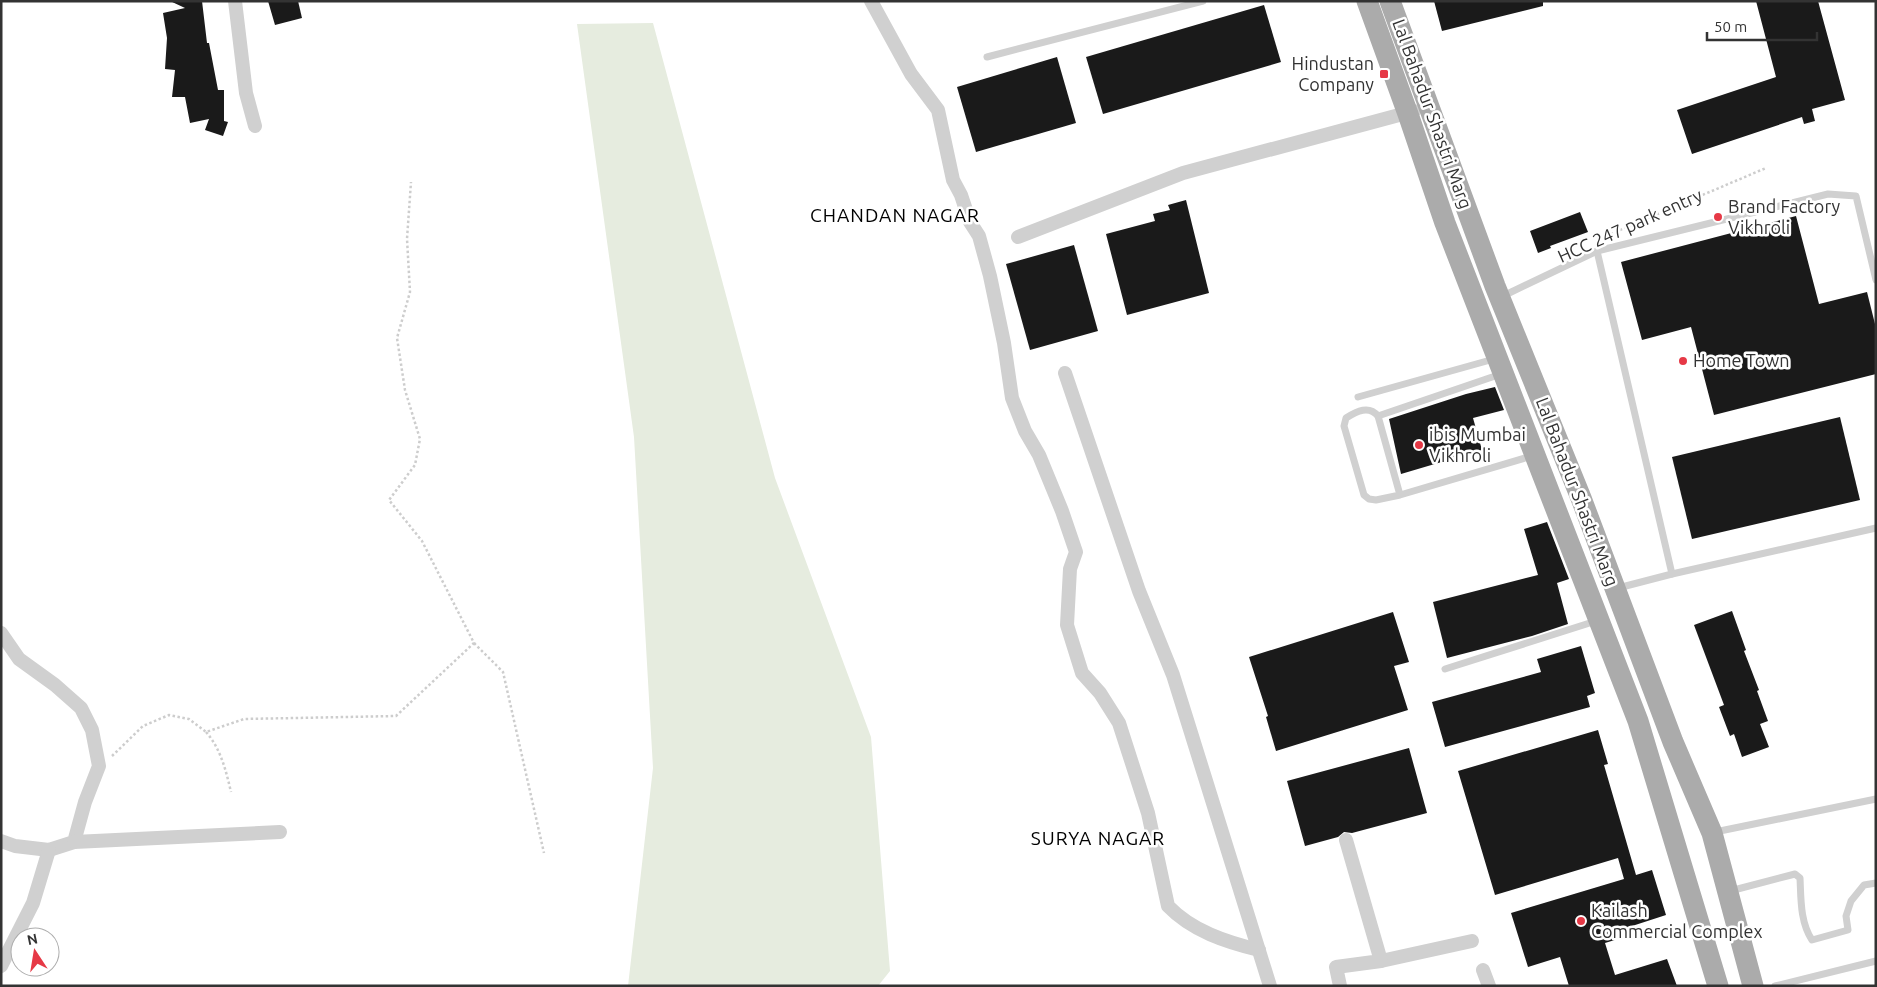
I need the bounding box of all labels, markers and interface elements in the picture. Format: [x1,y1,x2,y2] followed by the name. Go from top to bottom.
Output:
[1707,10,1817,42] scale bar
[1389,16,1477,211] street label: Lal Bahadur Shastri Marg
[1714,18,1747,35] text: 50 m
[1292,53,1374,94] place label: Hindustan Company
[1378,68,1390,80] marker: Hindustan Company
[1554,184,1705,266] street label: HCC 247 park entry
[1728,196,1841,237] place label: Brand Factory Vikhroli
[810,204,980,226] district label: CHANDAN NAGAR
[1712,211,1724,223] marker: Brand Factory Vikhroli
[1693,350,1790,370] place label: Home Town
[1677,355,1689,367] marker: Home Town
[1533,394,1623,589] street label: Lal Bahadur Shastri Marg
[1429,424,1526,465] place label: ibis Mumbai Vikhroli
[1413,439,1425,451] marker: ibis Mumbai Vikhroli
[1031,827,1165,849] district label: SURYA NAGAR
[1591,900,1763,941] place label: Kailash Commercial Complex
[1575,915,1587,927] marker: Kailash Commercial Complex
[10,927,60,977] north arrow
[26,930,39,948] text: N

